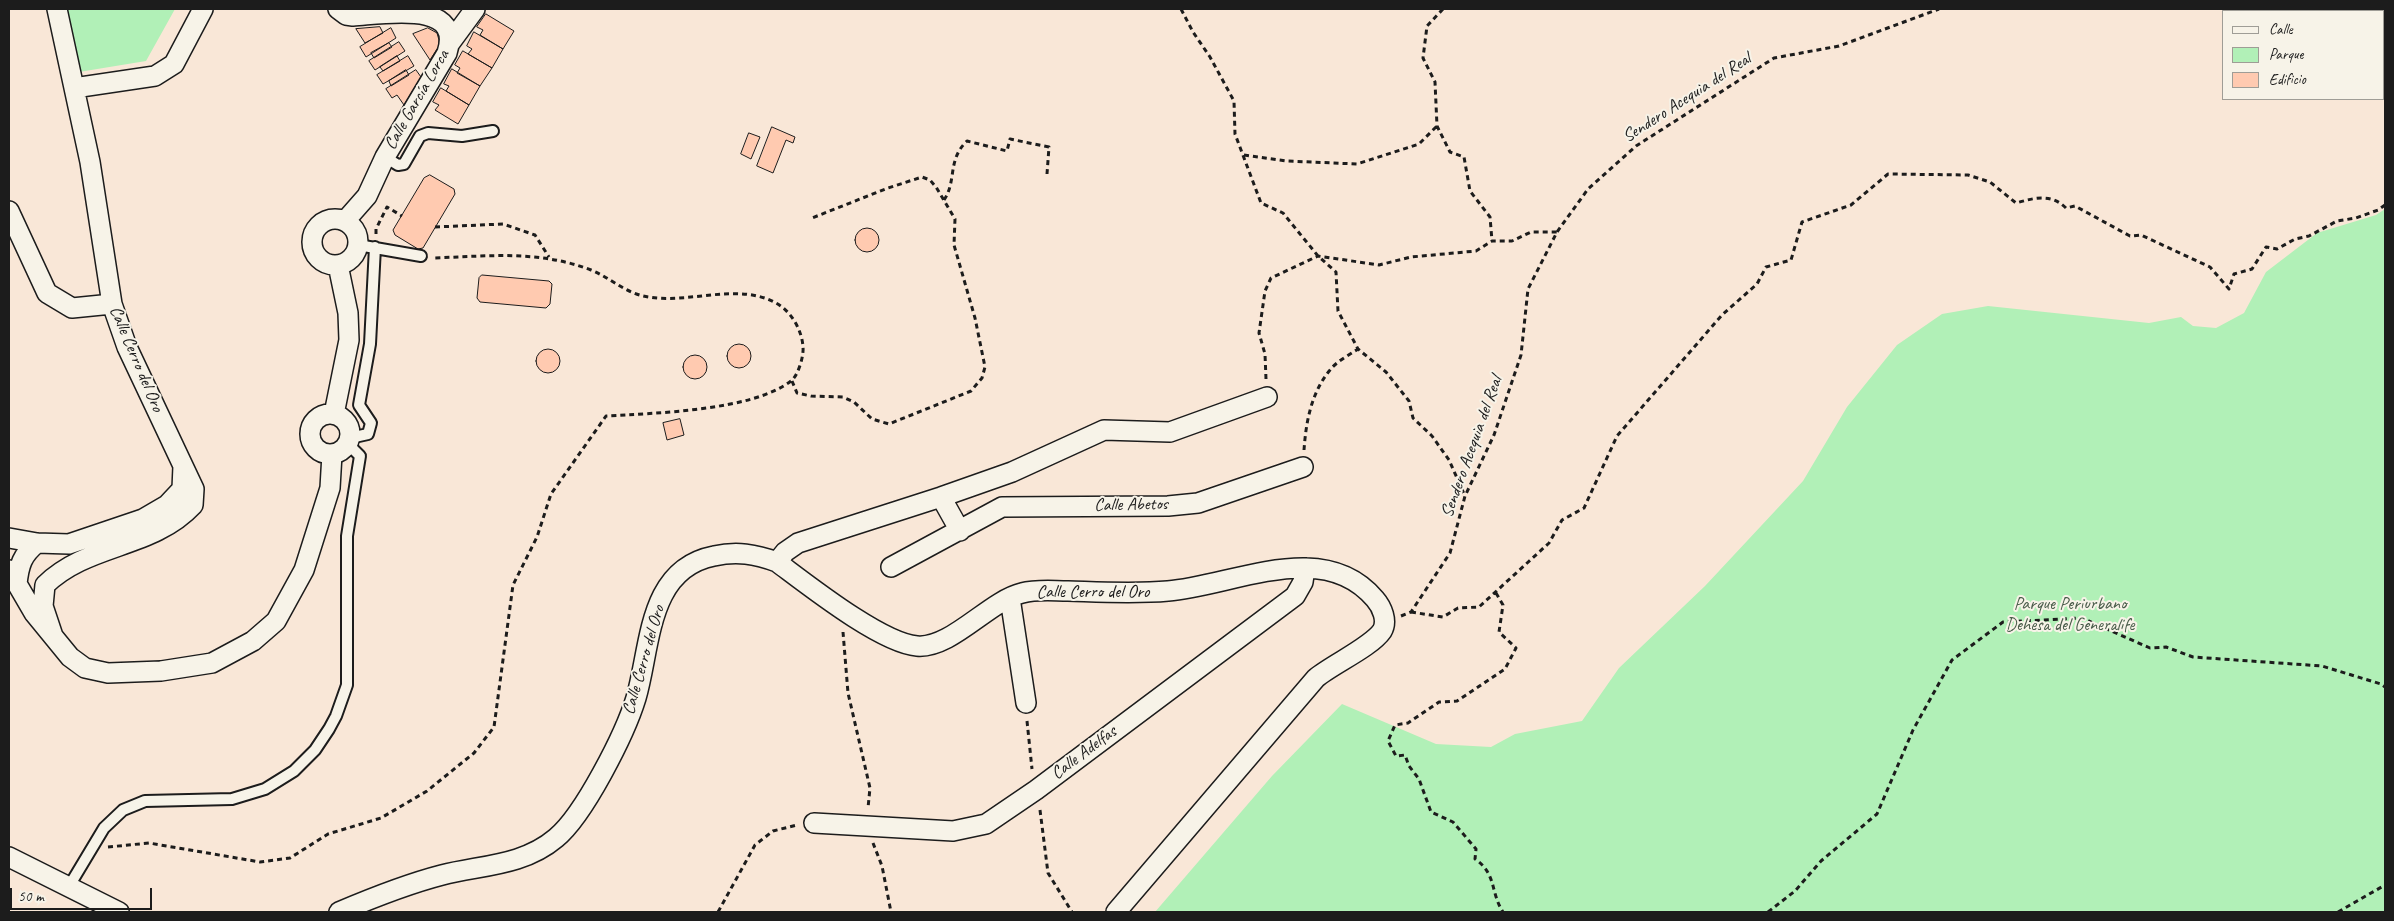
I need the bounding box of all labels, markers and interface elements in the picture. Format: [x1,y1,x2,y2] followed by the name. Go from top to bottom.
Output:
[2222,10,2384,100] legend
[2269,20,2293,39] text: Calle
[2269,45,2303,64] text: Parque
[380,46,454,154] street label: Calle García Lorca
[1619,48,1755,148] street label: Sendero Acequia del Real
[2269,70,2306,89] text: Edificio
[104,303,168,415] street label: Calle Cerro del Oro
[1436,373,1508,521] street label: Sendero Acequia del Real
[1094,494,1168,516] street label: Calle Abetos
[1037,581,1149,603] street label: Calle Cerro del Oro
[2006,593,2134,636] park label: Parque Periurbano Dehesa del Generalife
[618,603,670,717] street label: Calle Cerro del Oro
[1047,721,1121,785] street label: Calle Adelfas
[12,878,155,910] scale bar
[18,887,44,906] text: 50 m

